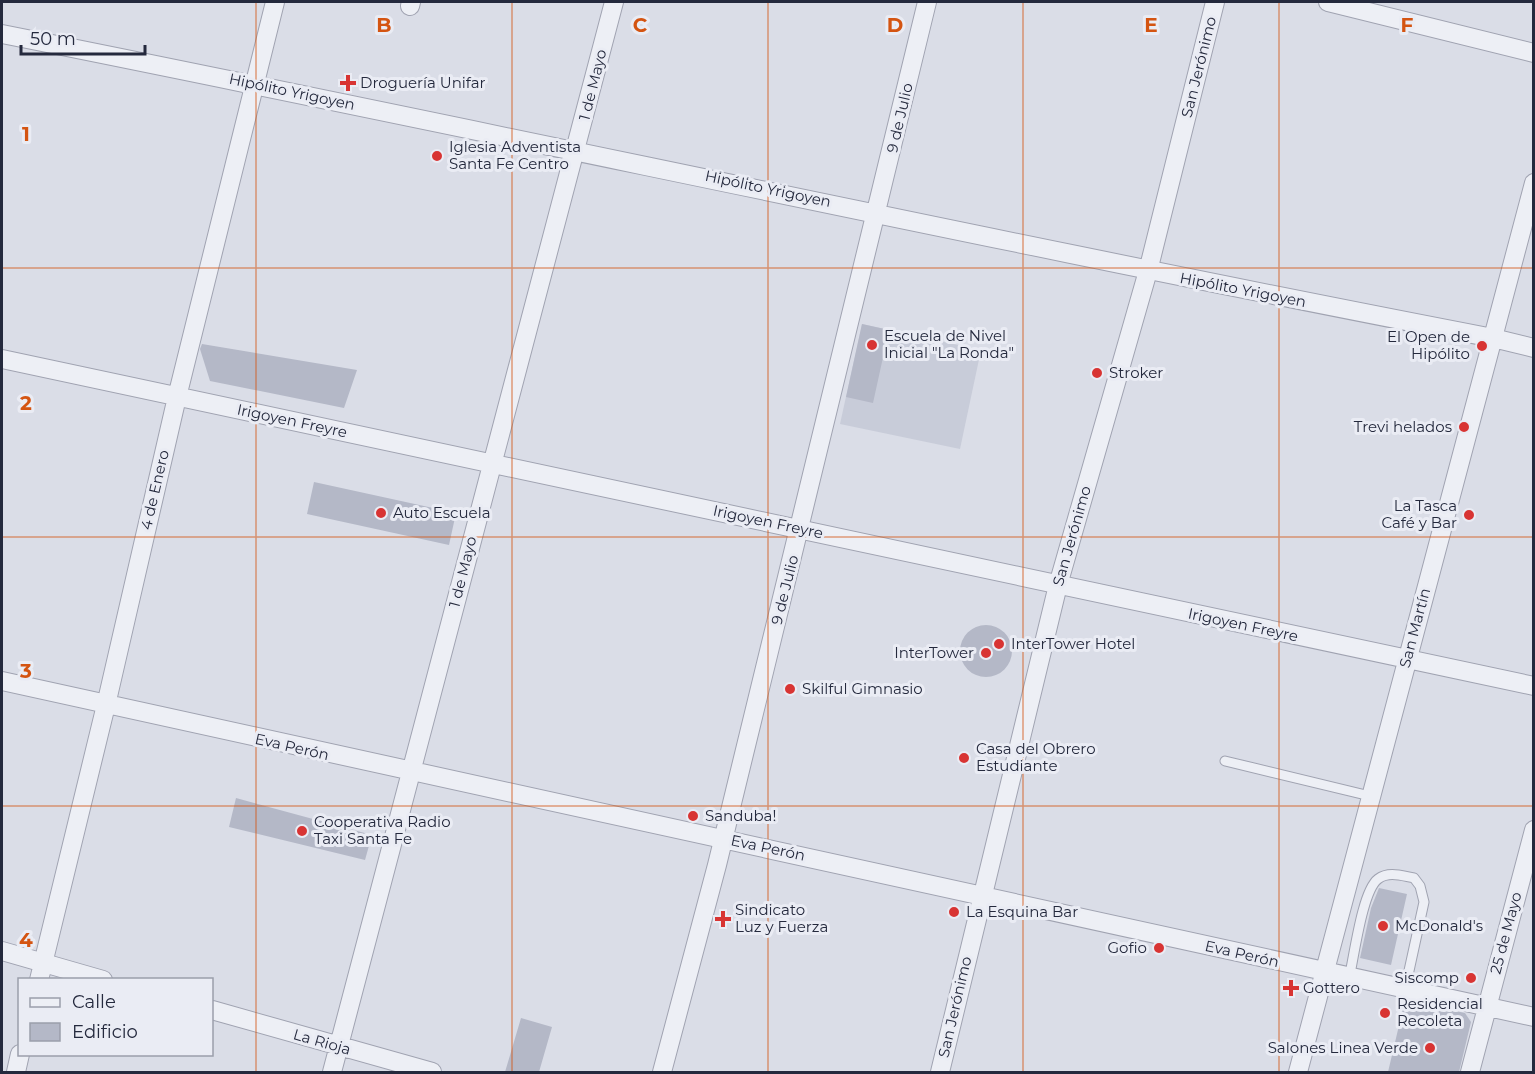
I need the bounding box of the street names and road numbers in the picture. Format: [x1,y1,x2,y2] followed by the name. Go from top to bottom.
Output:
[1177,14,1220,119] street label: San Jerónimo
[575,47,611,122] street label: 1 de Mayo
[227,69,357,114] street label: Hipólito Yrigoyen
[882,81,917,155] street label: 9 de Julio
[703,166,833,211] street label: Hipólito Yrigoyen
[1178,268,1308,311] street label: Hipólito Yrigoyen
[235,400,349,441] street label: Irigoyen Freyre
[136,448,173,532] street label: 4 de Enero
[1048,484,1095,588] street label: San Jerónimo
[711,501,825,542] street label: Irigoyen Freyre
[445,534,481,609] street label: 1 de Mayo
[767,553,802,627] street label: 9 de Julio
[1395,586,1434,670] street label: San Martín
[1186,604,1300,645] street label: Irigoyen Freyre
[253,729,331,764] street label: Eva Perón
[729,830,807,865] street label: Eva Perón
[1485,890,1526,976] street label: 25 de Mayo
[1203,936,1281,971] street label: Eva Perón
[934,954,975,1059] street label: San Jerónimo
[291,1024,353,1059] street label: La Rioja

